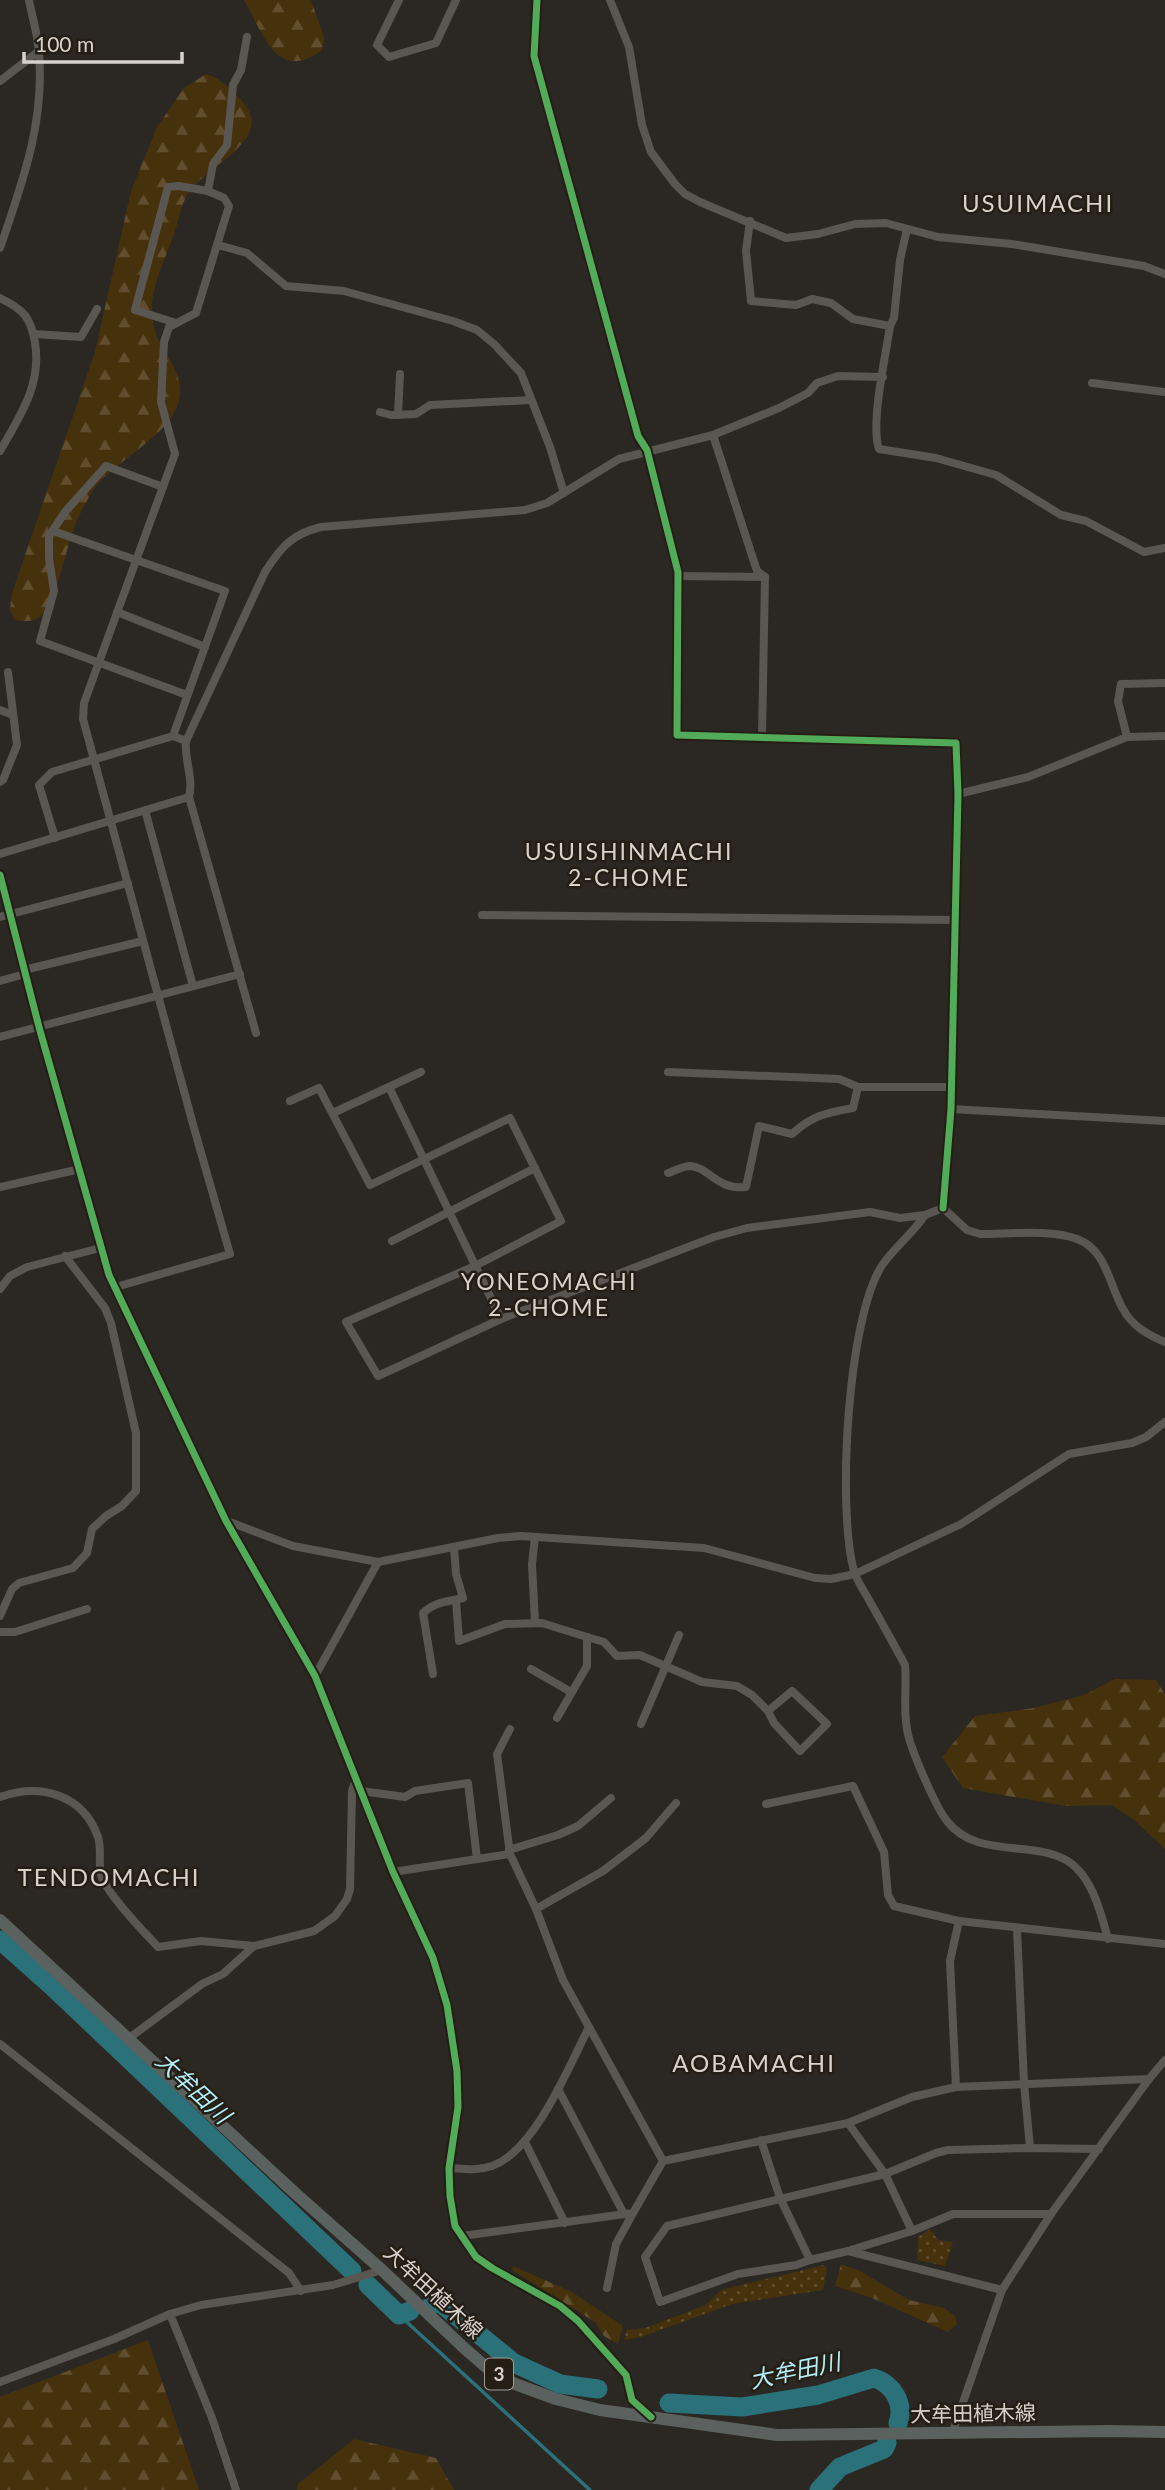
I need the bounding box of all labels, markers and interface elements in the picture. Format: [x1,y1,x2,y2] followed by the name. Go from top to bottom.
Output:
[24,21,182,65] scale bar
[35,31,94,56] text: 100 m
[962,188,1114,217] district label: USUIMACHI
[525,837,733,891] district label: USUISHINMACHI 2-CHOME
[461,1267,637,1321] district label: YONEOMACHI 2-CHOME
[18,1862,201,1891] district label: TENDOMACHI
[150,2046,239,2131] water label: 大牟田川
[672,2048,836,2077] district label: AOBAMACHI
[379,2239,489,2343] street label: 大牟田植木線
[747,2346,846,2393] water label: 大牟田川
[485,2358,513,2390] road number: 3
[910,2399,1036,2426] street label: 大牟田植木線

